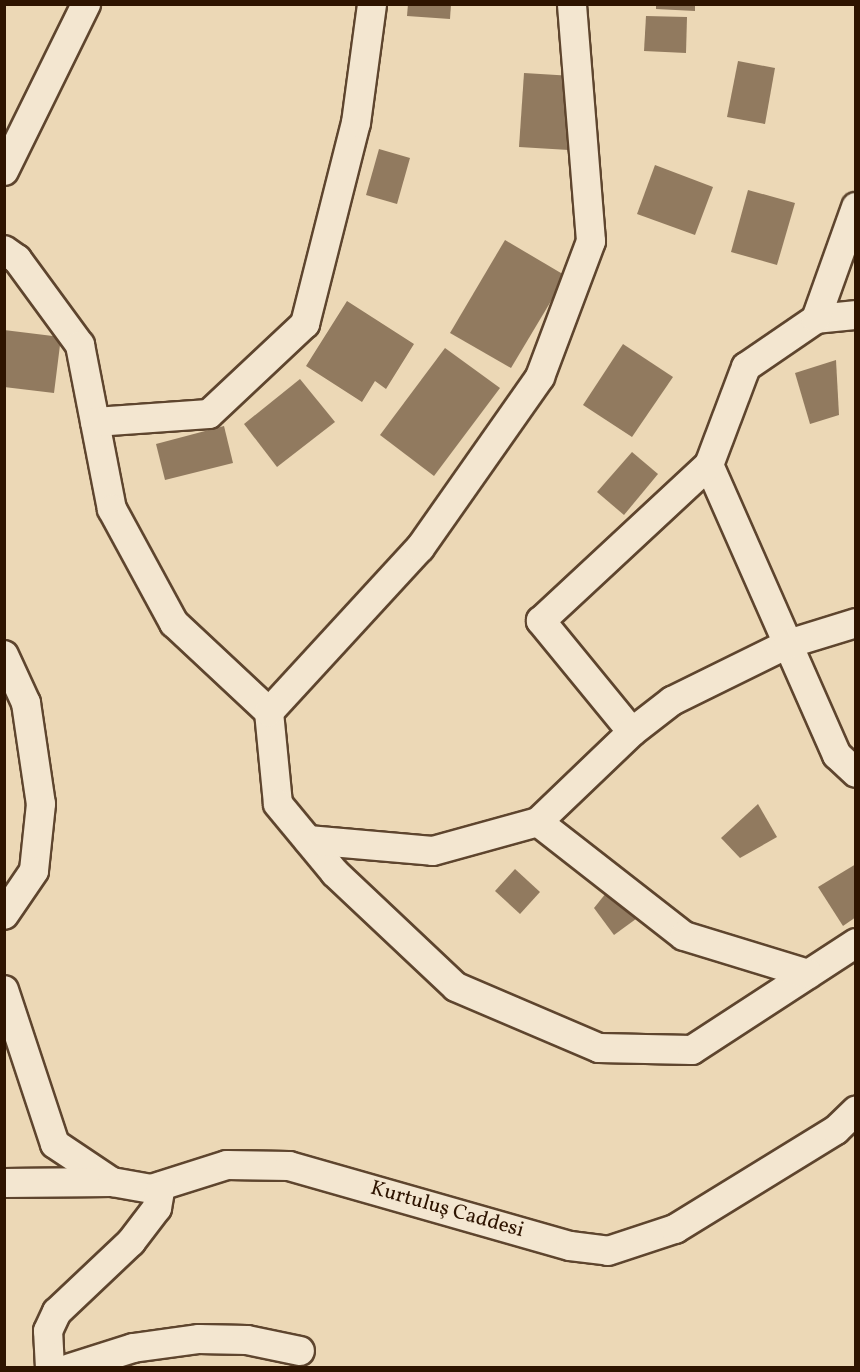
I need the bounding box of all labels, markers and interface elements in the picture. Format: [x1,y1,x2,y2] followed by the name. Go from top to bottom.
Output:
[367,1176,527,1244] street label: Kurtuluş Caddesi

